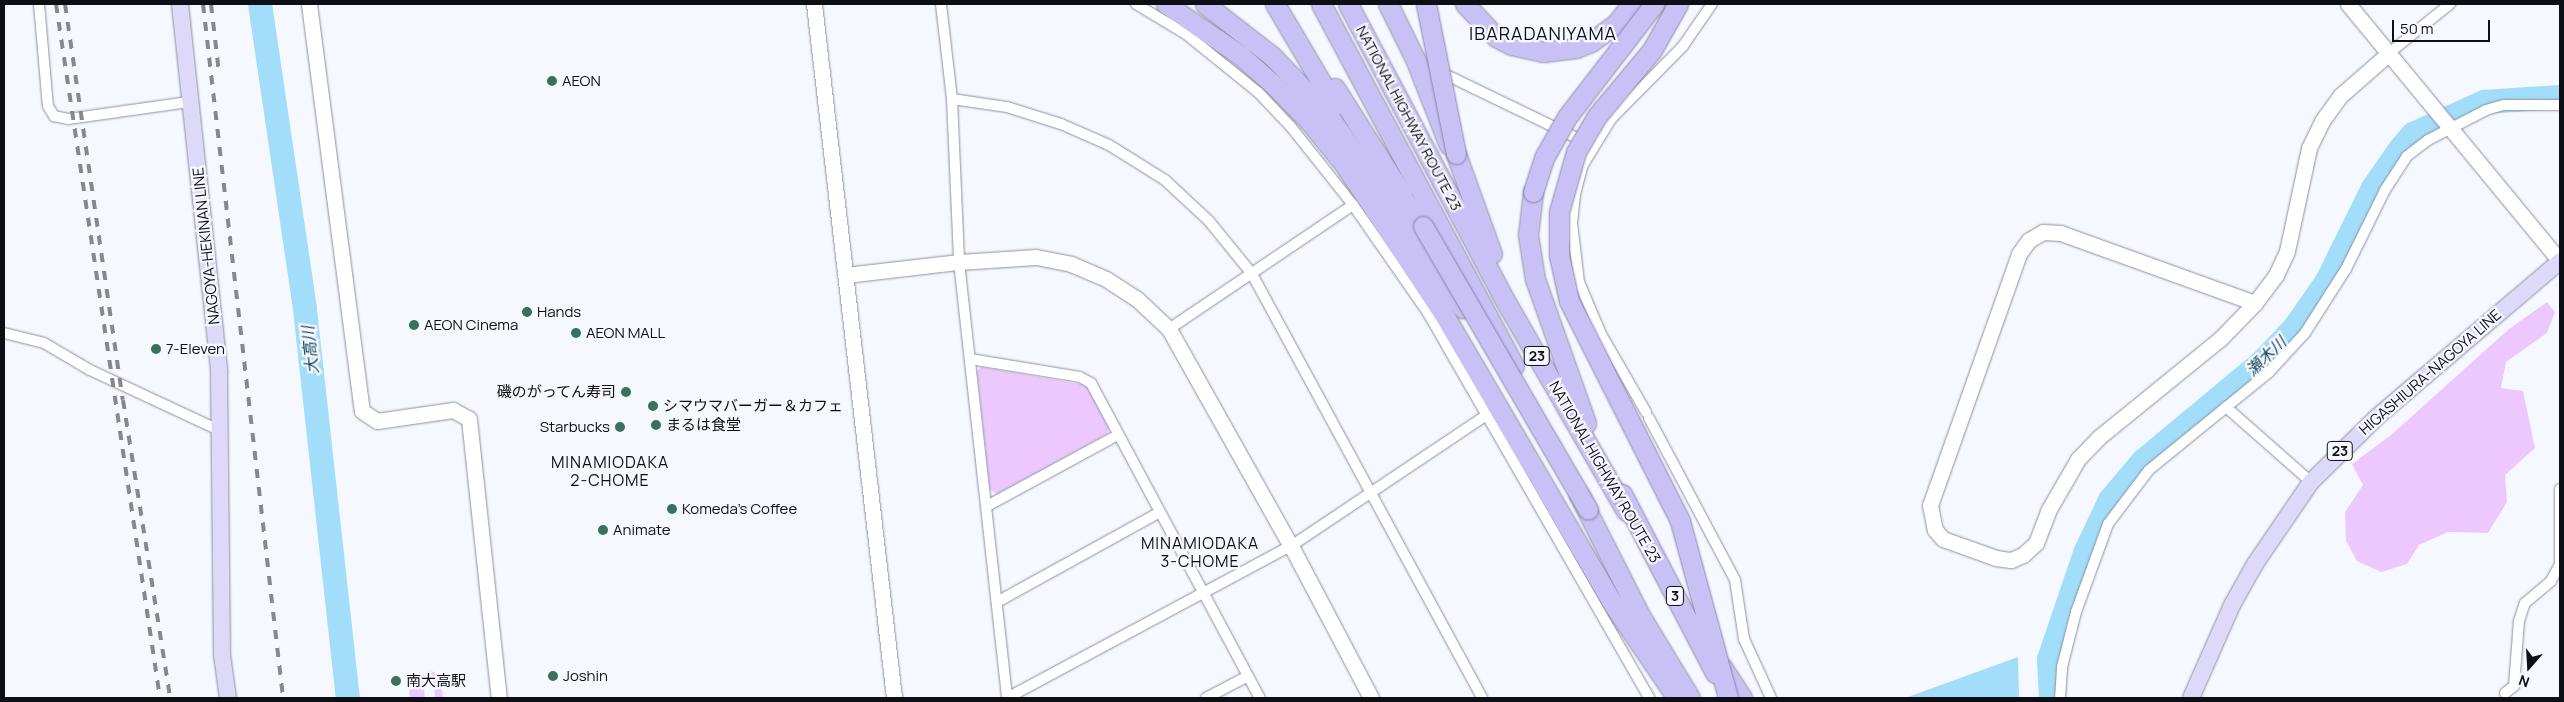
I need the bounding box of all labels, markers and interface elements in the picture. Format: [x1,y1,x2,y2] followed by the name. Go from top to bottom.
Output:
[2394,10,2492,42] scale bar
[2400,18,2434,39] text: 50 m
[1352,22,1466,214] street label: NATIONAL HIGHWAY ROUTE 23
[1467,22,1619,44] district label: IBARADANIYAMA
[562,72,601,90] place label: AEON
[546,75,558,87] marker: AEON
[189,167,223,325] street label: NAGOYA-HEKINAN LINE
[537,303,581,321] place label: Hands
[2355,305,2505,439] street label: HIGASHIURA-NAGOYA LINE
[521,306,533,318] marker: Hands
[424,316,518,334] place label: AEON Cinema
[408,319,420,331] marker: AEON Cinema
[586,324,665,342] place label: AEON MALL
[298,325,322,375] water label: 大高川
[570,327,582,339] marker: AEON MALL
[2242,332,2290,380] water label: 瀬木川
[166,340,225,358] place label: 7-Eleven
[150,343,162,355] marker: 7-Eleven
[1523,344,1551,368] road number: 23
[1545,377,1665,567] street label: NATIONAL HIGHWAY ROUTE 23
[496,383,616,401] place label: 磯のがってん寿司
[620,386,632,398] marker: 磯のがってん寿司
[663,397,843,415] place label: シマウマバーガー＆カフェ
[647,400,659,412] marker: シマウマバーガー＆カフェ
[666,416,741,434] place label: まるは食堂
[540,418,610,436] place label: Starbucks
[650,419,662,431] marker: まるは食堂
[614,421,626,433] marker: Starbucks
[2326,440,2354,462] road number: 23
[550,452,670,490] district label: MINAMIODAKA 2-CHOME
[682,500,797,518] place label: Komeda's Coffee
[666,503,678,515] marker: Komeda's Coffee
[613,521,670,539] place label: Animate
[597,524,609,536] marker: Animate
[1140,533,1260,571] district label: MINAMIODAKA 3-CHOME
[1665,584,1685,608] road number: 3
[2504,642,2554,692] north arrow
[563,667,608,685] place label: Joshin
[547,670,559,682] marker: Joshin
[2516,671,2532,692] text: N
[406,672,466,690] place label: 南大高駅
[390,675,402,687] marker: 南大高駅

